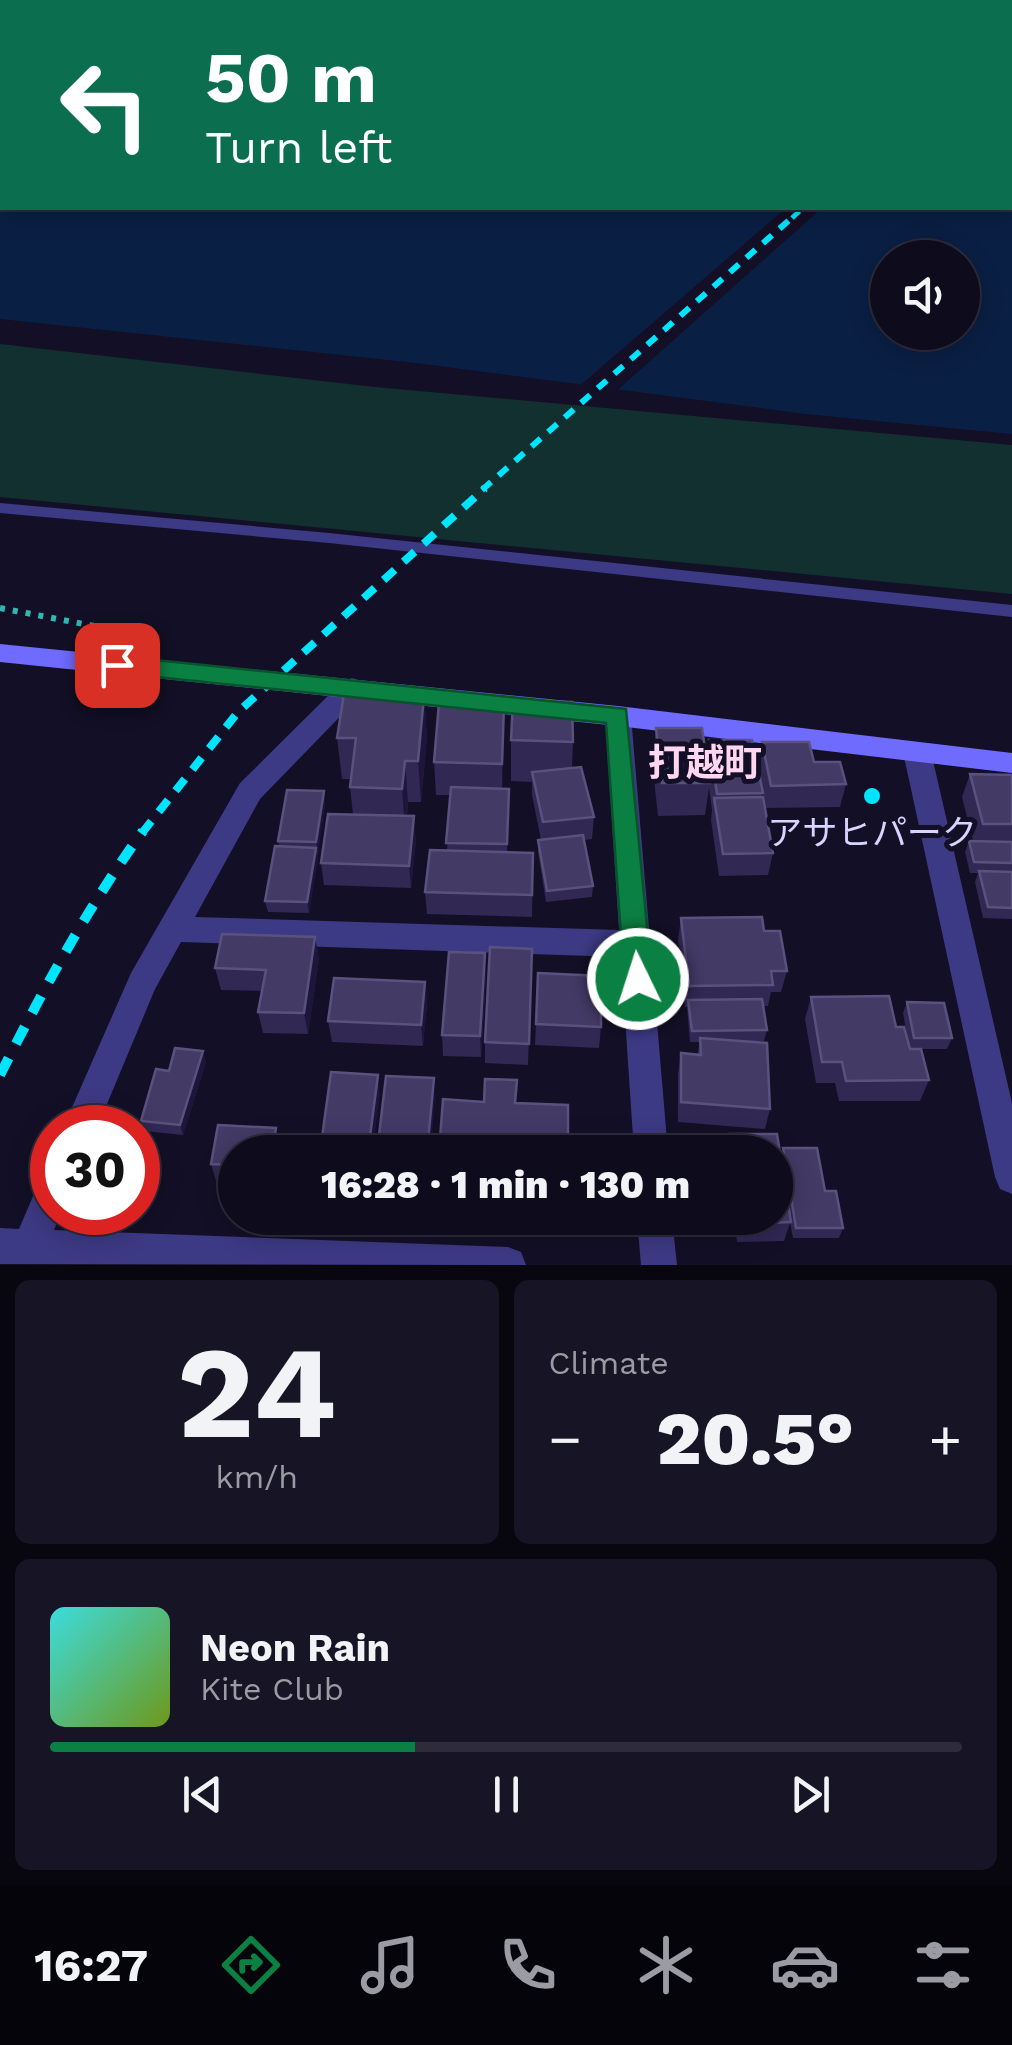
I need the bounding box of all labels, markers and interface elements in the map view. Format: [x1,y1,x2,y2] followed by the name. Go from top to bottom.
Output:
[205,37,377,119] text: 50 m
[40,40,170,170] icon: left
[205,121,392,174] text: Turn left
[870,240,980,350] map controls
[870,240,980,350] button: sound
[75,623,160,708] pin
[90,638,145,693] icon: arrive
[648,741,762,785] district label: 打越町
[861,785,883,807] marker: アサヒパーク
[767,812,977,854] place label: アサヒパーク
[586,927,690,1031] position arrow
[30,1105,160,1235] speed limit sign: 30
[321,1163,690,1207] text: 16:28 · 1 min · 130 m
[177,1316,337,1469] text: 24
[549,1344,669,1382] text: Climate
[656,1394,854,1482] text: 20.5°
[549,1407,582,1471] text: −
[929,1407,962,1471] text: +
[216,1458,298,1496] text: km/h
[200,1626,390,1670] text: Neon Rain
[200,1670,344,1708] text: Kite Club
[175,1767,230,1822] icon: previous
[479,1767,534,1822] icon: pause
[783,1767,838,1822] icon: next
[216,1930,286,2000] icon: directions
[355,1930,425,2000] icon: music
[493,1930,563,2000] icon: phone
[631,1930,701,2000] icon: climate
[770,1930,840,2000] icon: car
[908,1930,978,2000] icon: filters
[34,1939,148,1992] text: 16:27

